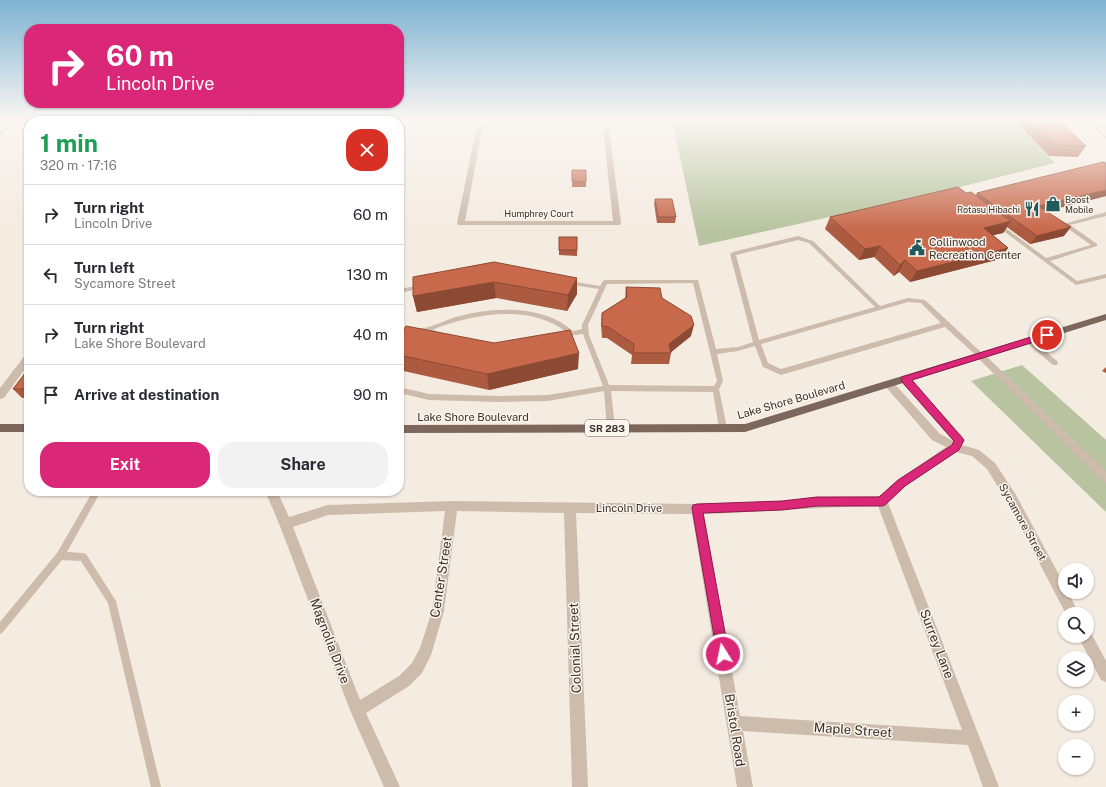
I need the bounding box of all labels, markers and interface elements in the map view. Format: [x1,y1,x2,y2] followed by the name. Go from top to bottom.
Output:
[106,39,174,72] text: 60 m
[40,40,92,92] icon: right
[106,73,214,94] text: Lincoln Drive
[40,129,98,157] text: 1 min
[346,129,388,171] button: close
[40,158,117,173] text: 320 m · 17:16
[1065,194,1093,215] place label: Boost Mobile
[1044,195,1062,213] shop icon: Boost Mobile
[74,199,144,216] text: Turn right
[1023,200,1041,218] restaurant icon: Rotasu Hibachi
[40,204,62,226] icon: right
[957,204,1020,215] place label: Rotasu Hibachi
[353,206,388,223] text: 60 m
[504,208,574,219] street label: Humphrey Court
[74,216,152,231] text: Lincoln Drive
[929,236,1021,261] place label: Collinwood Recreation Center
[908,239,926,257] public building icon: Collinwood Recreation Center
[74,259,135,276] text: Turn left
[40,264,62,286] icon: left
[347,266,388,283] text: 130 m
[74,276,176,291] text: Sycamore Street
[1030,318,1064,352] pin
[74,319,144,336] text: Turn right
[40,324,62,346] icon: right
[1036,324,1058,346] icon: arrive
[353,326,388,343] text: 40 m
[74,336,206,351] text: Lake Shore Boulevard
[736,379,846,421] street label: Lake Shore Boulevard
[40,384,62,406] icon: arrive
[74,386,219,403] text: Arrive at destination
[353,386,388,403] text: 90 m
[417,411,529,423] street label: Lake Shore Boulevard
[585,420,629,436] road number: SR 283
[40,442,210,488] button: Exit
[218,442,388,488] button: Share
[997,481,1049,563] street label: Sycamore Street
[596,502,662,514] street label: Lincoln Drive
[427,535,455,619] street label: Center Street
[1058,563,1094,775] map controls
[1058,563,1094,599] button: sound
[307,596,353,686] street label: Magnolia Drive
[566,603,584,693] street label: Colonial Street
[917,607,957,681] street label: Surrey Lane
[1058,607,1094,643] button: search
[702,633,744,675] position arrow
[1058,651,1094,687] button: layers
[722,692,748,768] street label: Bristol Road
[1058,695,1094,731] button: +
[813,720,893,740] street label: Maple Street
[1058,739,1094,775] button: −

